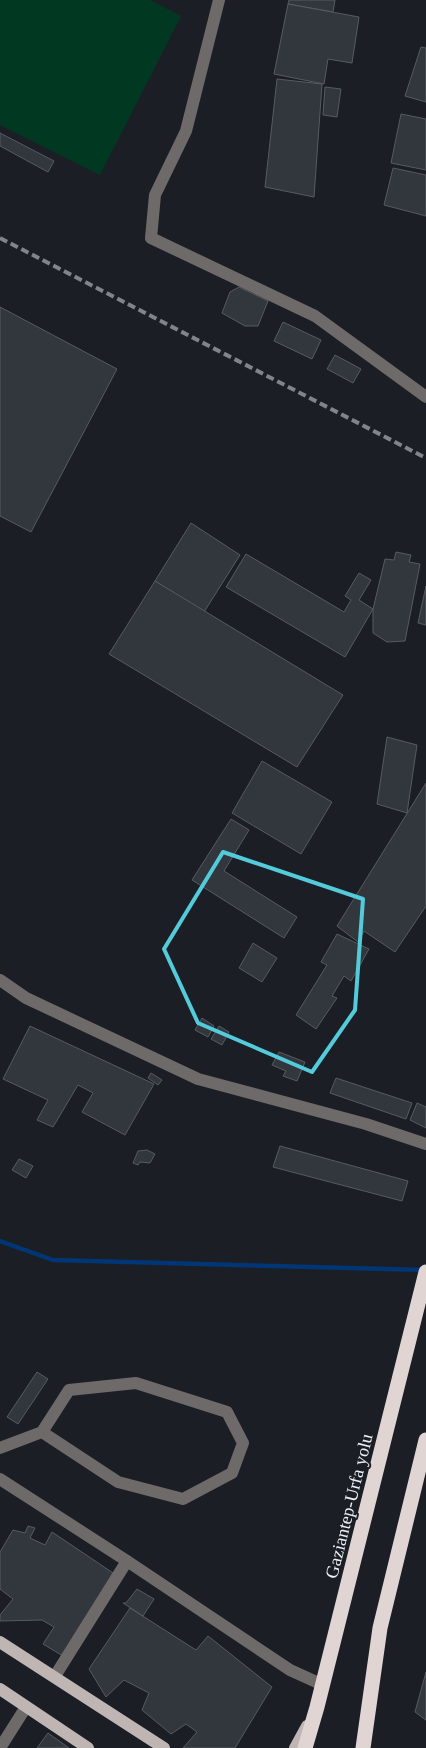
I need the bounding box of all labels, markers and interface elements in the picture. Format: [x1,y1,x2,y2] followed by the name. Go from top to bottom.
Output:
[321,1432,377,1580] street label: Gaziantep-Urfa yolu

